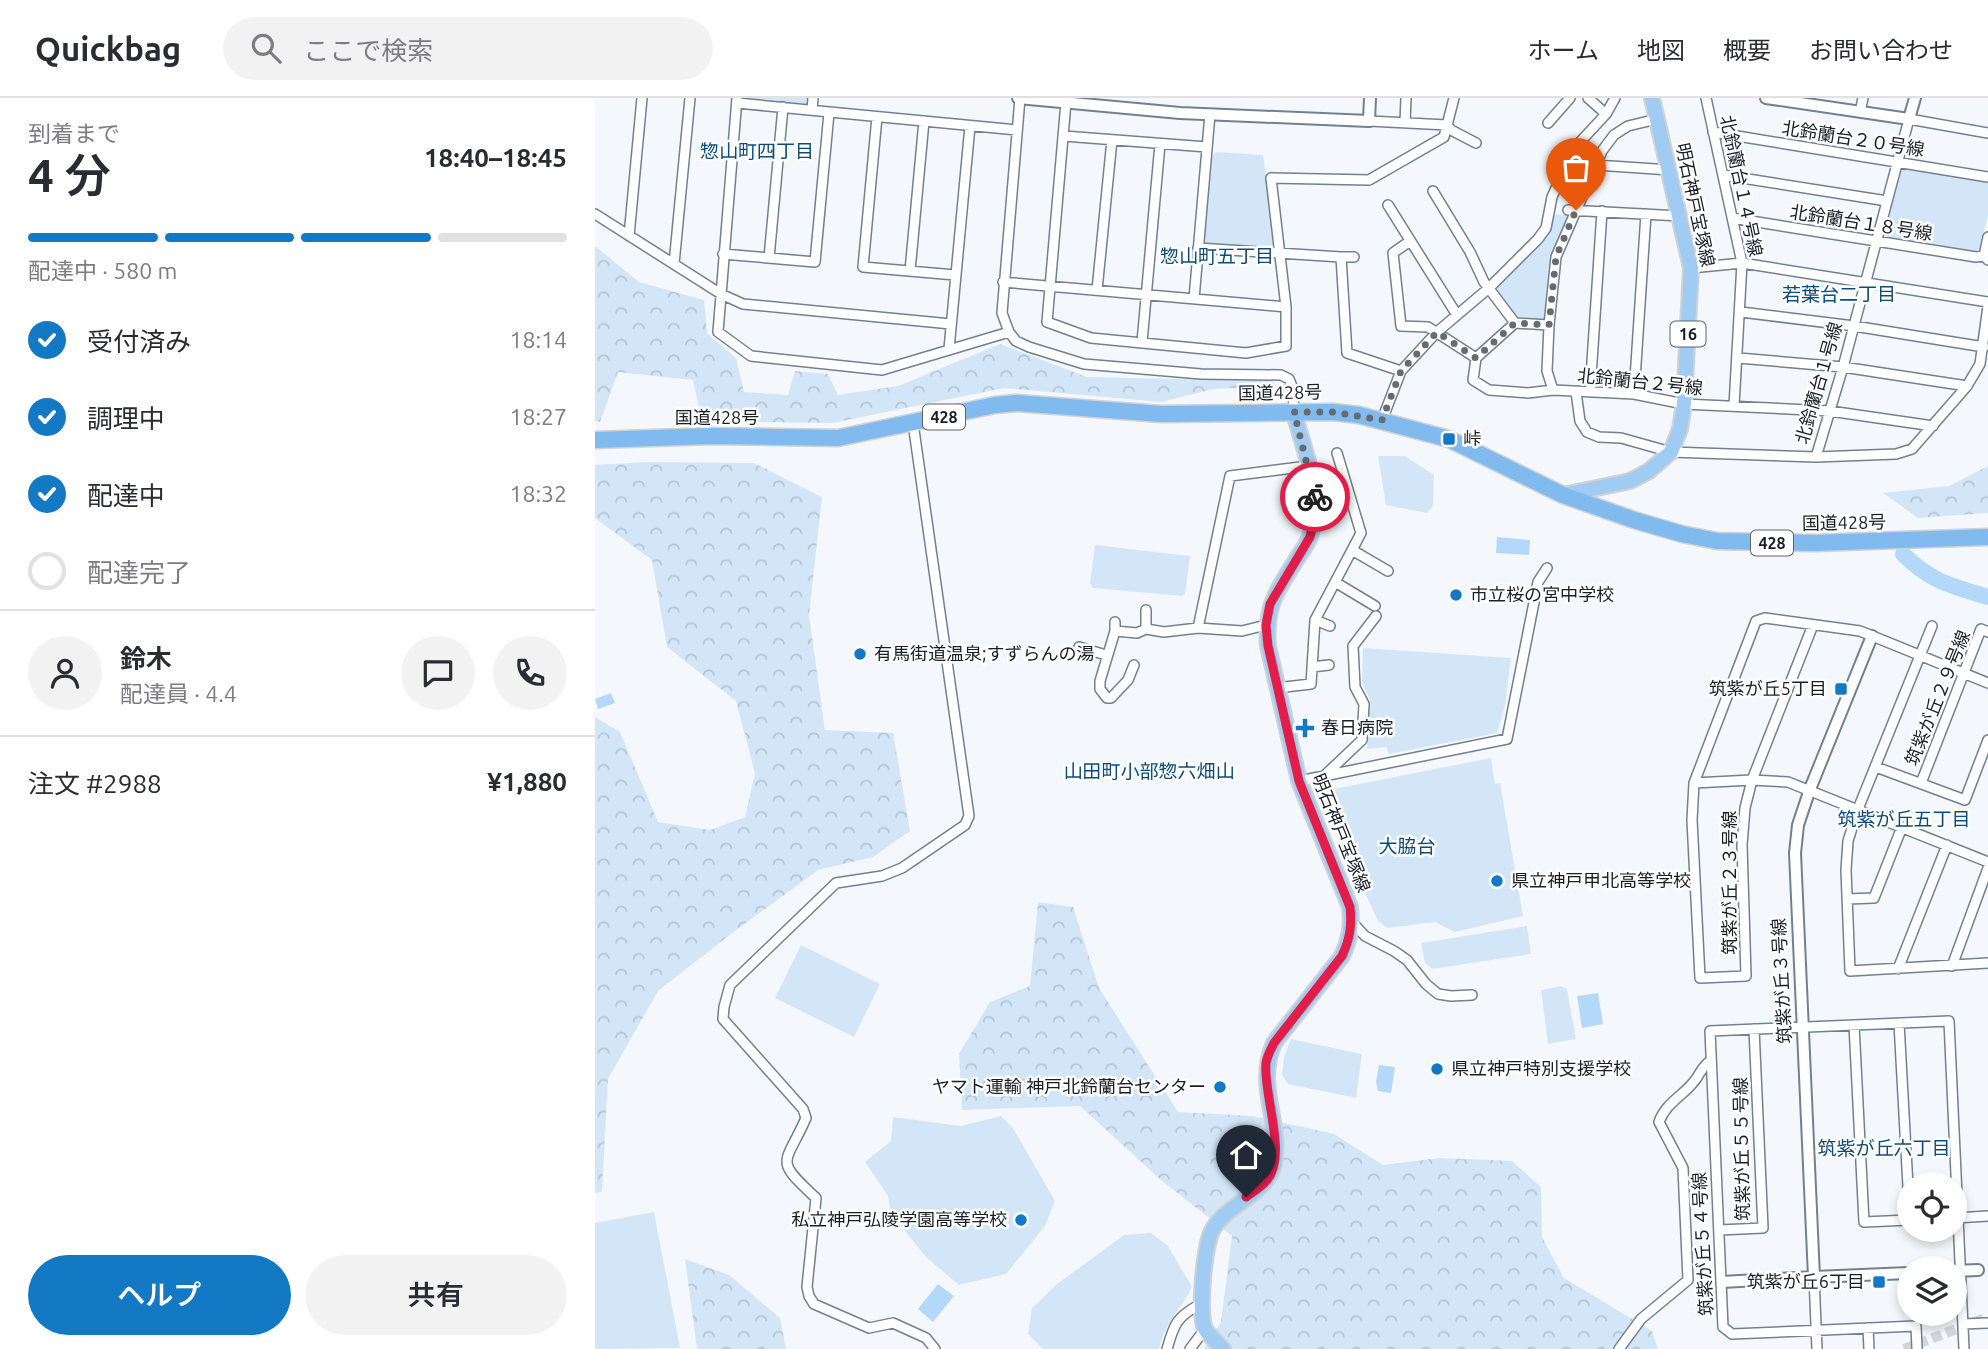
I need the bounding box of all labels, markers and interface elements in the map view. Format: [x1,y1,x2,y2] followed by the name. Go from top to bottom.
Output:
[223,17,713,80] search box
[247,29,285,67] icon: search
[35,30,181,67] text: Quickbag
[303,36,433,65] text: ここで検索
[1528,37,1599,64] text: ホーム
[1637,37,1685,64] text: 地図
[1723,37,1771,64] text: 概要
[1809,37,1953,64] text: お問い合わせ
[1717,113,1767,258] street label: 北鈴蘭台１４号線
[1780,117,1926,159] street label: 北鈴蘭台２０号線
[28,121,120,146] text: 到着まで
[1546,138,1606,210] pin
[700,140,814,162] district label: 惣山町四丁目
[1673,141,1719,268] street label: 明石神戸宝塚線
[424,143,567,172] text: 18:40–18:45
[28,149,111,201] text: 4 分
[1557,149,1595,187] icon: bag
[1788,201,1934,243] street label: 北鈴蘭台１８号線
[1160,245,1274,267] district label: 惣山町五丁目
[28,258,177,283] text: 配達中 · 580 m
[1782,283,1896,305] district label: 若葉台二丁目
[1791,319,1845,446] street label: 北鈴蘭台１号線
[28,321,66,359] icon: check
[1671,322,1705,346] road number: 16
[87,327,191,356] text: 受付済み
[509,327,567,352] text: 18:14
[1576,364,1704,398] street label: 北鈴蘭台２号線
[1238,381,1322,403] street label: 国道428号
[28,398,66,436] icon: check
[87,404,165,433] text: 調理中
[509,404,567,429] text: 18:27
[923,404,965,430] road number: 428
[675,407,759,427] street label: 国道428号
[1463,428,1481,448] place label: 峠
[1441,431,1457,447] marker: 峠
[1280,462,1350,532] courier
[28,475,66,513] icon: check
[1296,478,1334,516] icon: bike
[87,481,165,510] text: 配達中
[509,481,567,506] text: 18:32
[1802,511,1886,533] street label: 国道428号
[1751,530,1793,556] road number: 428
[87,558,191,587] text: 配達完了
[1470,584,1614,604] place label: 市立桜の宮中学校
[1448,587,1464,603] marker: 市立桜の宮中学校
[1901,627,1973,768] street label: 筑紫が丘２９号線
[28,636,102,710] button: person
[401,636,475,710] button: chat
[493,636,567,710] button: phone
[874,643,1094,663] place label: 有馬街道温泉;すずらんの湯
[120,644,172,673] text: 鈴木
[852,646,868,662] marker: 有馬街道温泉;すずらんの湯
[1709,678,1827,698] place label: 筑紫が丘5丁目
[120,681,237,706] text: 配達員 · 4.4
[1833,681,1849,697] marker: 筑紫が丘5丁目
[1321,717,1393,737] place label: 春日病院
[1295,718,1315,738] marker: 春日病院
[1063,760,1235,782] district label: 山田町小部惣六畑山
[487,767,567,796] text: ¥1,880
[28,769,162,798] text: 注文 #2988
[1309,770,1375,895] street label: 明石神戸宝塚線
[1837,808,1971,830] district label: 筑紫が丘五丁目
[1719,811,1739,955] street label: 筑紫が丘２３号線
[1378,835,1436,857] district label: 大脇台
[1511,870,1691,890] place label: 県立神戸甲北高等学校
[1489,873,1505,889] marker: 県立神戸甲北高等学校
[1768,918,1794,1044] street label: 筑紫が丘３号線
[1451,1058,1631,1078] place label: 県立神戸特別支援学校
[1429,1061,1445,1077] marker: 県立神戸特別支援学校
[932,1076,1206,1096] place label: ヤマト運輸 神戸北鈴蘭台センター
[1730,1077,1752,1221] street label: 筑紫が丘５５号線
[1212,1079,1228,1095] marker: ヤマト運輸 神戸北鈴蘭台センター
[1216,1125,1276,1197] pin
[1227,1136,1265,1174] icon: home
[1817,1137,1951,1159] district label: 筑紫が丘六丁目
[1688,1172,1716,1316] street label: 筑紫が丘５４号線
[1897,1172,1967,1326] map controls
[1897,1172,1967,1242] button: locate
[791,1209,1007,1229] place label: 私立神戸弘陵学園高等学校
[1013,1212,1029,1228] marker: 私立神戸弘陵学園高等学校
[28,1255,291,1335] button: ヘルプ
[305,1255,567,1335] button: 共有
[1897,1256,1967,1326] button: layers
[1747,1271,1865,1291] place label: 筑紫が丘6丁目
[1871,1274,1887,1290] marker: 筑紫が丘6丁目

